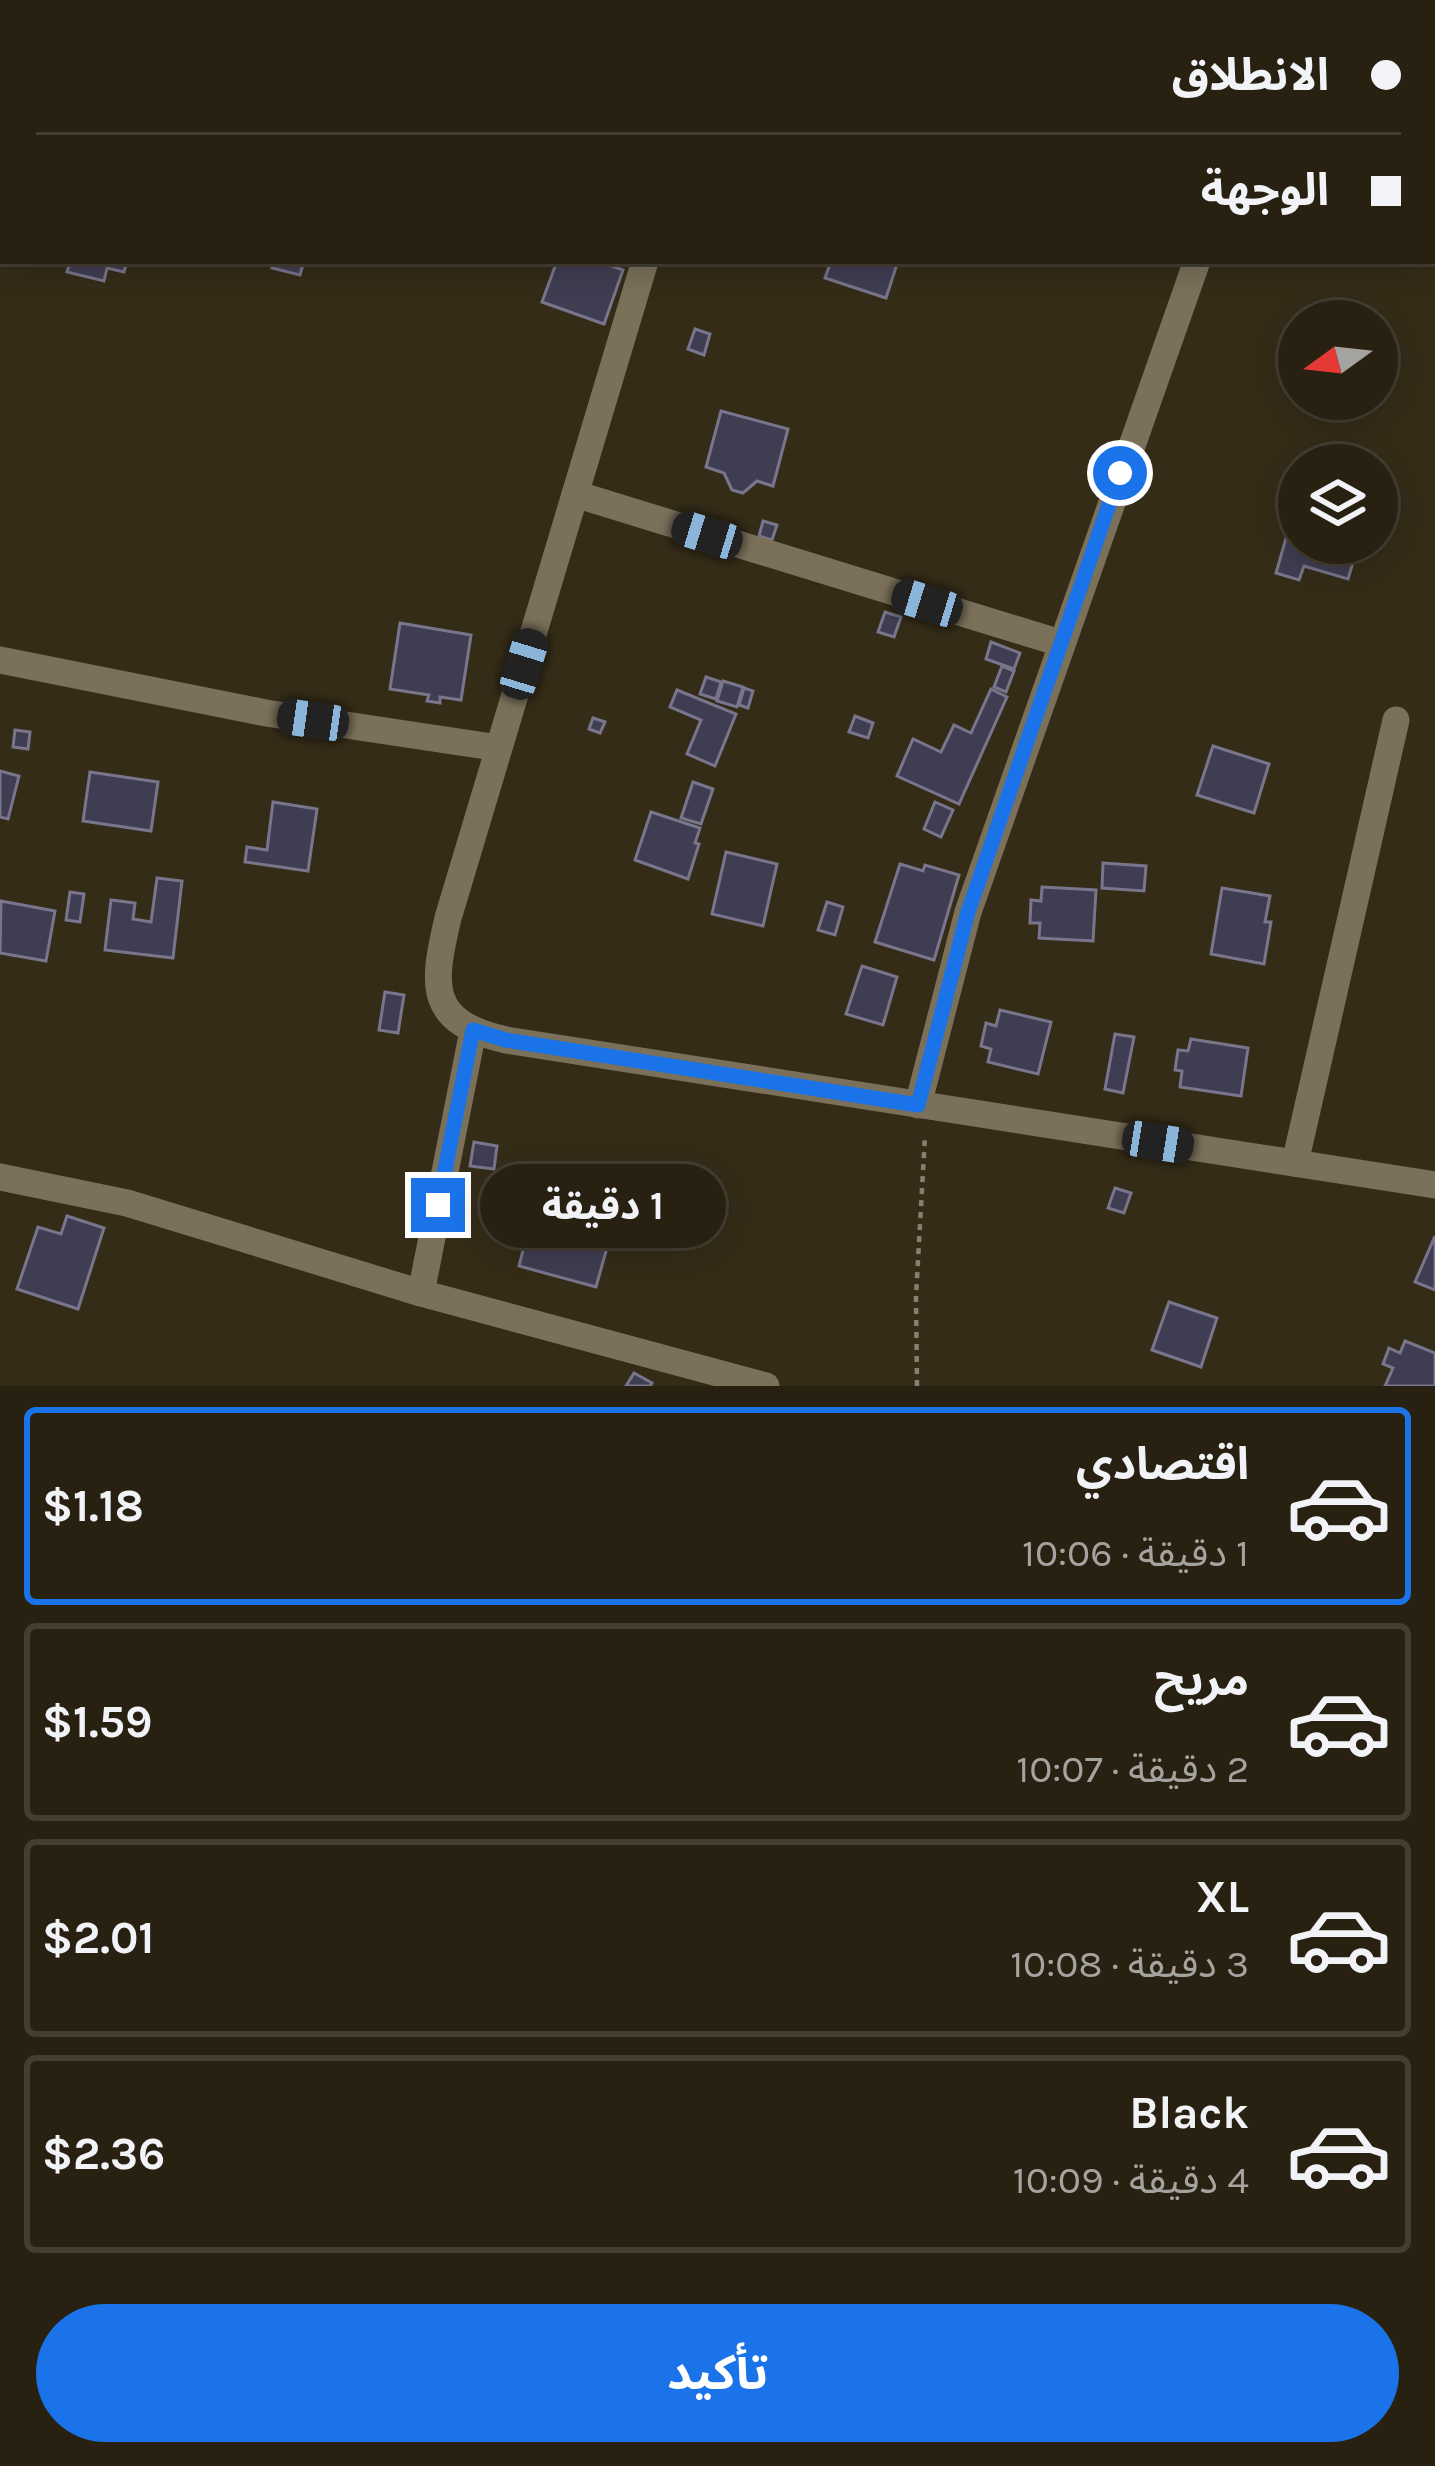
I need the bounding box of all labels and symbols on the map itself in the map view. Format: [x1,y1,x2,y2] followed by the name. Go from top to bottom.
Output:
[1278,300,1398,420] north arrow
[1093,446,1147,500] route start
[667,507,747,563] car
[887,575,967,631] car
[496,624,552,704] car
[275,697,351,743] car
[1120,1119,1196,1165] car
[480,1163,726,1247] callout: 1 دقيقة
[411,1178,465,1232] route end

